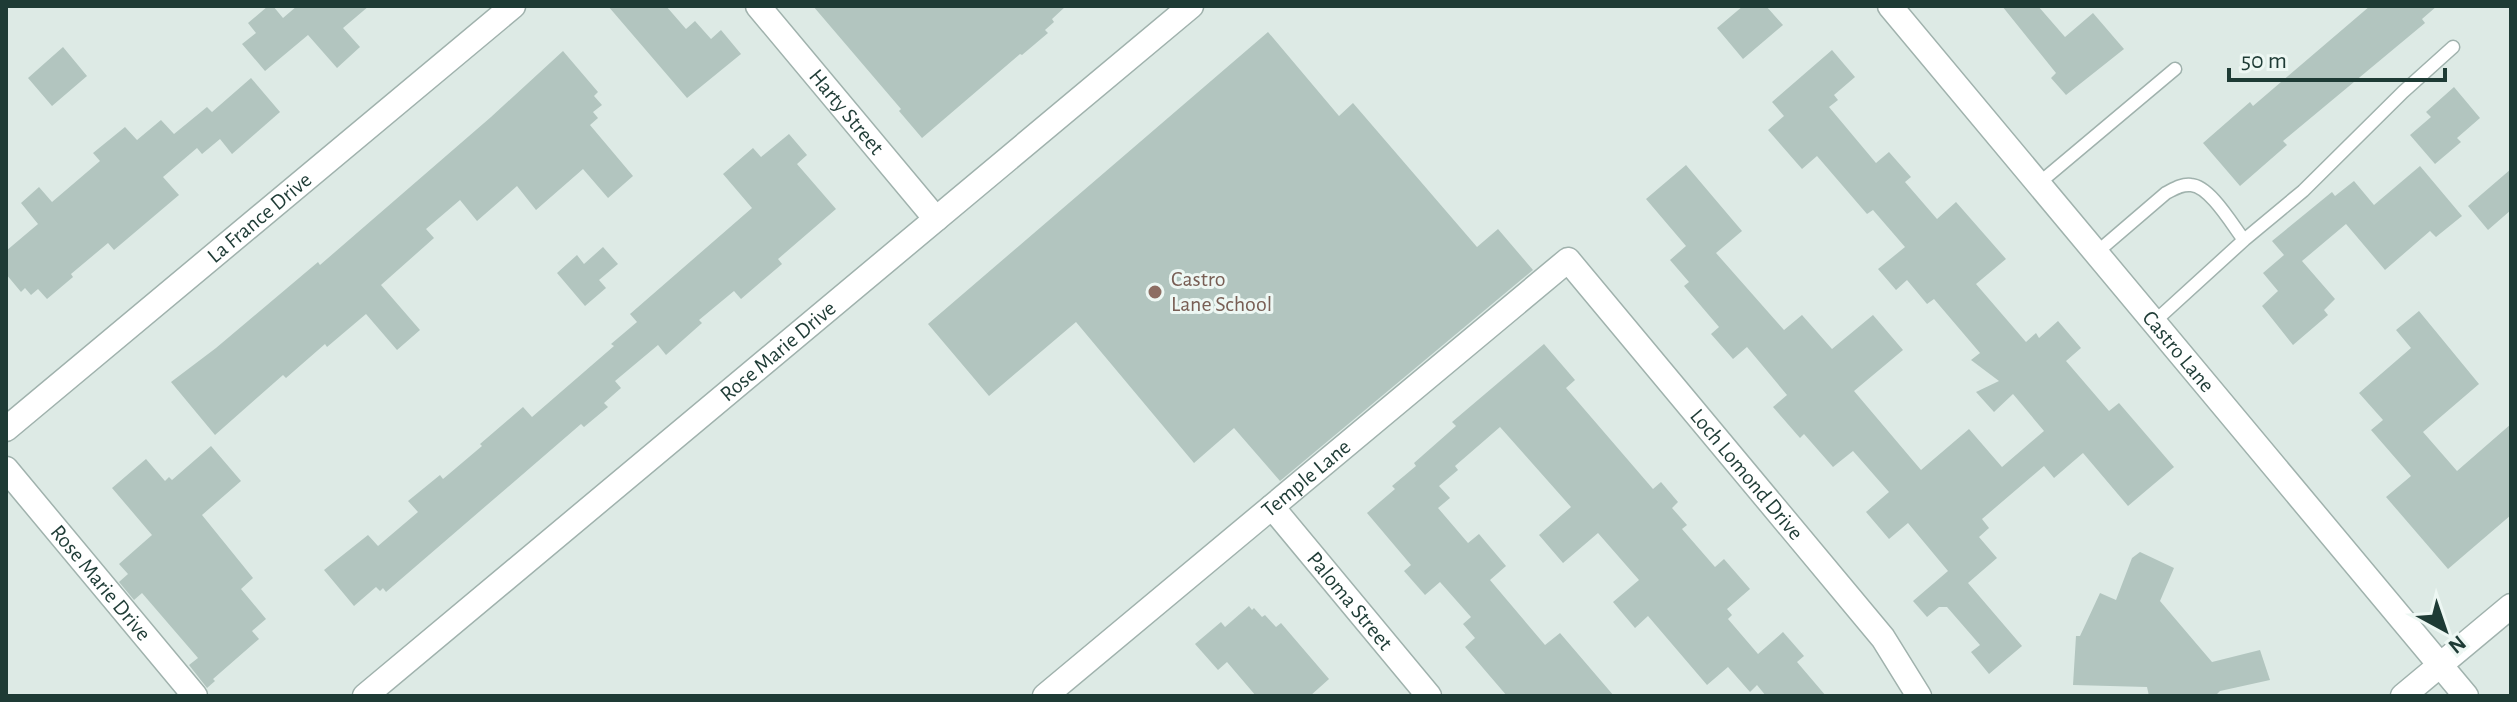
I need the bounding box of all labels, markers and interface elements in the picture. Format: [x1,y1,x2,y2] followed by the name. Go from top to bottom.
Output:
[2229,32,2445,82] scale bar
[2241,49,2287,73] text: 50 m
[805,65,888,159] street label: Harty Street
[203,168,316,267] street label: La France Drive
[1171,268,1272,315] place label: Castro Lane School
[1146,283,1164,301] marker: Castro Lane School
[716,297,840,405] street label: Rose Marie Drive
[2138,306,2219,396] street label: Castro Lane
[1686,405,1807,544] street label: Loch Lomond Drive
[1258,435,1355,521] street label: Temple Lane
[46,521,155,645] street label: Rose Marie Drive
[1303,548,1397,654] street label: Paloma Street
[2405,590,2485,670] north arrow
[2444,631,2470,658] text: N

